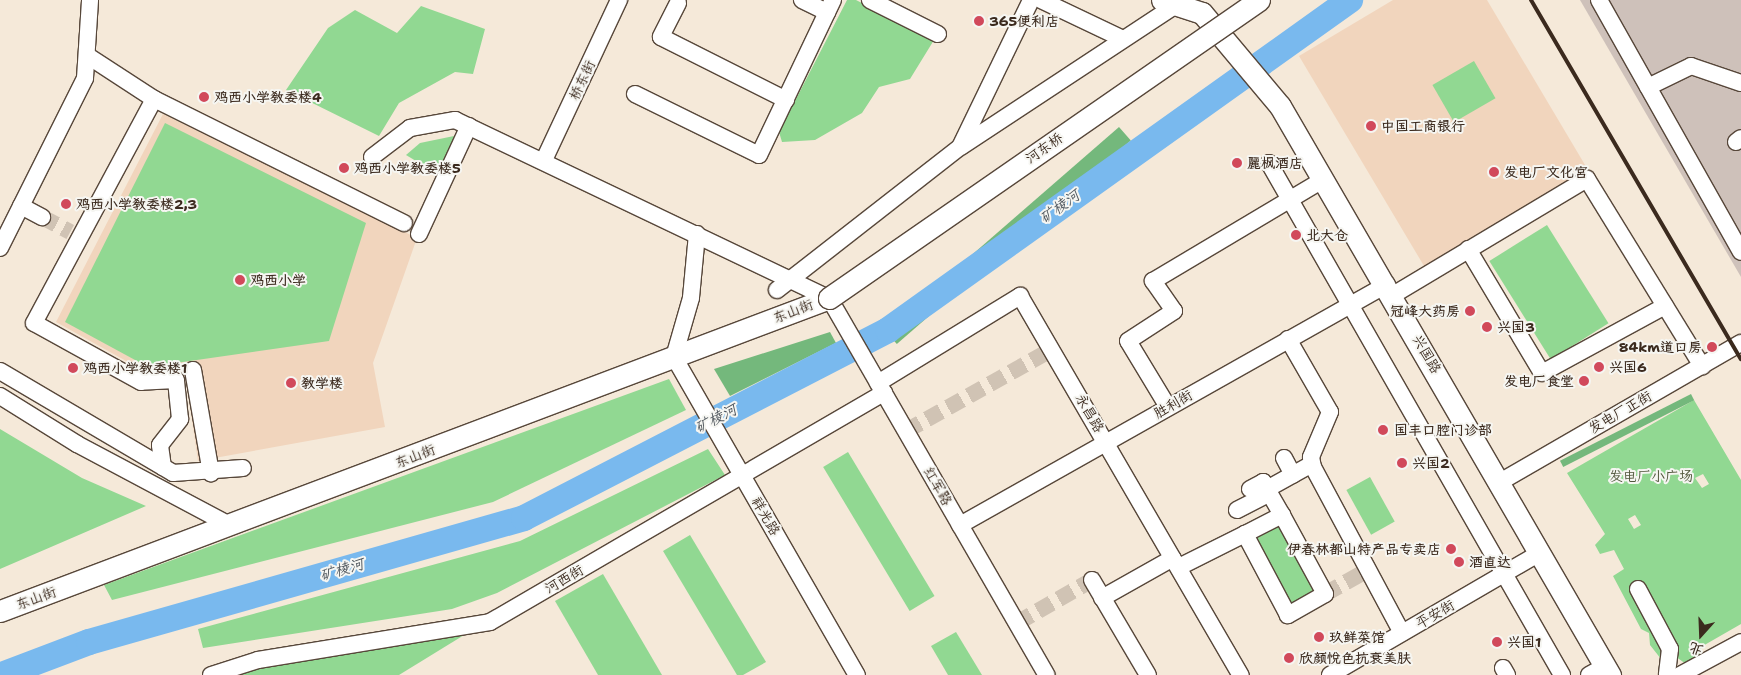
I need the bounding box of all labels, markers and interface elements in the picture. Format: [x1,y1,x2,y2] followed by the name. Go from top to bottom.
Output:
[989,13,1059,29] place label: 365便利店
[973,15,985,27] marker: 365便利店
[566,57,598,103] street label: 桥东街
[214,89,322,105] place label: 鸡西小学教委楼4
[198,91,210,103] marker: 鸡西小学教委楼4
[1381,118,1465,134] place label: 中国工商银行
[1365,120,1377,132] marker: 中国工商银行
[1022,129,1066,167] street label: 河东桥
[1247,155,1303,171] place label: 麗枫酒店
[1231,157,1243,169] marker: 麗枫酒店
[354,160,461,176] place label: 鸡西小学教委楼5
[338,162,350,174] marker: 鸡西小学教委楼5
[1504,164,1588,180] place label: 发电厂文化宫
[1488,166,1500,178] marker: 发电厂文化宫
[1037,186,1083,228] water label: 矿棱河
[76,196,197,212] place label: 鸡西小学教委楼2,3
[60,198,72,210] marker: 鸡西小学教委楼2,3
[1306,227,1348,243] place label: 北大仓
[1290,229,1302,241] marker: 北大仓
[250,272,306,288] place label: 鸡西小学
[234,274,246,286] marker: 鸡西小学
[770,296,816,326] street label: 东山街
[1390,303,1460,319] place label: 冠峰大药房
[1464,305,1476,317] marker: 冠峰大药房
[1497,319,1535,335] place label: 兴国3
[1481,321,1493,333] marker: 兴国3
[1409,332,1445,376] street label: 兴国路
[1619,339,1702,355] place label: 84km道口房
[1706,341,1718,353] marker: 84km道口房
[1609,359,1647,375] place label: 兴国6
[83,360,187,376] place label: 鸡西小学教委楼1
[1593,361,1605,373] marker: 兴国6
[67,362,79,374] marker: 鸡西小学教委楼1
[1504,373,1574,389] place label: 发电厂食堂
[301,375,343,391] place label: 教学楼
[1578,375,1590,387] marker: 发电厂食堂
[285,377,297,389] marker: 教学楼
[1151,386,1195,422] street label: 胜利街
[1585,387,1655,437] street label: 发电厂正街
[1072,391,1108,435] street label: 永昌路
[692,401,740,437] water label: 矿棱河
[1394,422,1492,438] place label: 国丰口腔门诊部
[1376,423,1390,437] marker: 国丰口腔门诊部
[392,441,438,471] street label: 东山街
[1412,455,1450,471] place label: 兴国2
[1396,457,1408,469] marker: 兴国2
[920,464,956,508] street label: 红军路
[1609,468,1693,484] park label: 发电厂小广场
[748,494,784,538] street label: 祥光路
[1287,541,1441,557] place label: 伊春林都山特产品专卖店
[1445,543,1457,555] marker: 伊春林都山特产品专卖店
[1469,554,1511,570] place label: 酒直达
[318,555,366,585] water label: 矿棱河
[1453,556,1465,568] marker: 酒直达
[542,561,586,597] street label: 河西街
[13,583,59,613] street label: 东山街
[1413,596,1457,632] street label: 平安街
[1676,610,1726,660] north arrow
[1329,629,1385,645] place label: 玖鲜菜馆
[1313,631,1325,643] marker: 玖鲜菜馆
[1507,634,1541,650] place label: 兴国1
[1491,636,1503,648] marker: 兴国1
[1686,638,1706,660] text: 北
[1299,650,1411,666] place label: 欣颜悦色抗衰美肤
[1283,652,1295,664] marker: 欣颜悦色抗衰美肤

